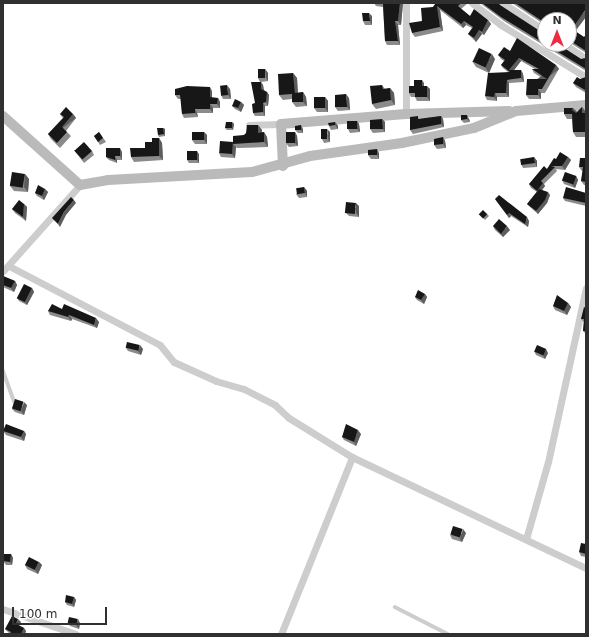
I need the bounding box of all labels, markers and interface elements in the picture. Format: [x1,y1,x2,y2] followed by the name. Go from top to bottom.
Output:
[537,12,577,52] north arrow
[552,14,562,27] text: N
[14,599,109,625] scale bar
[19,607,57,621] text: 100 m

